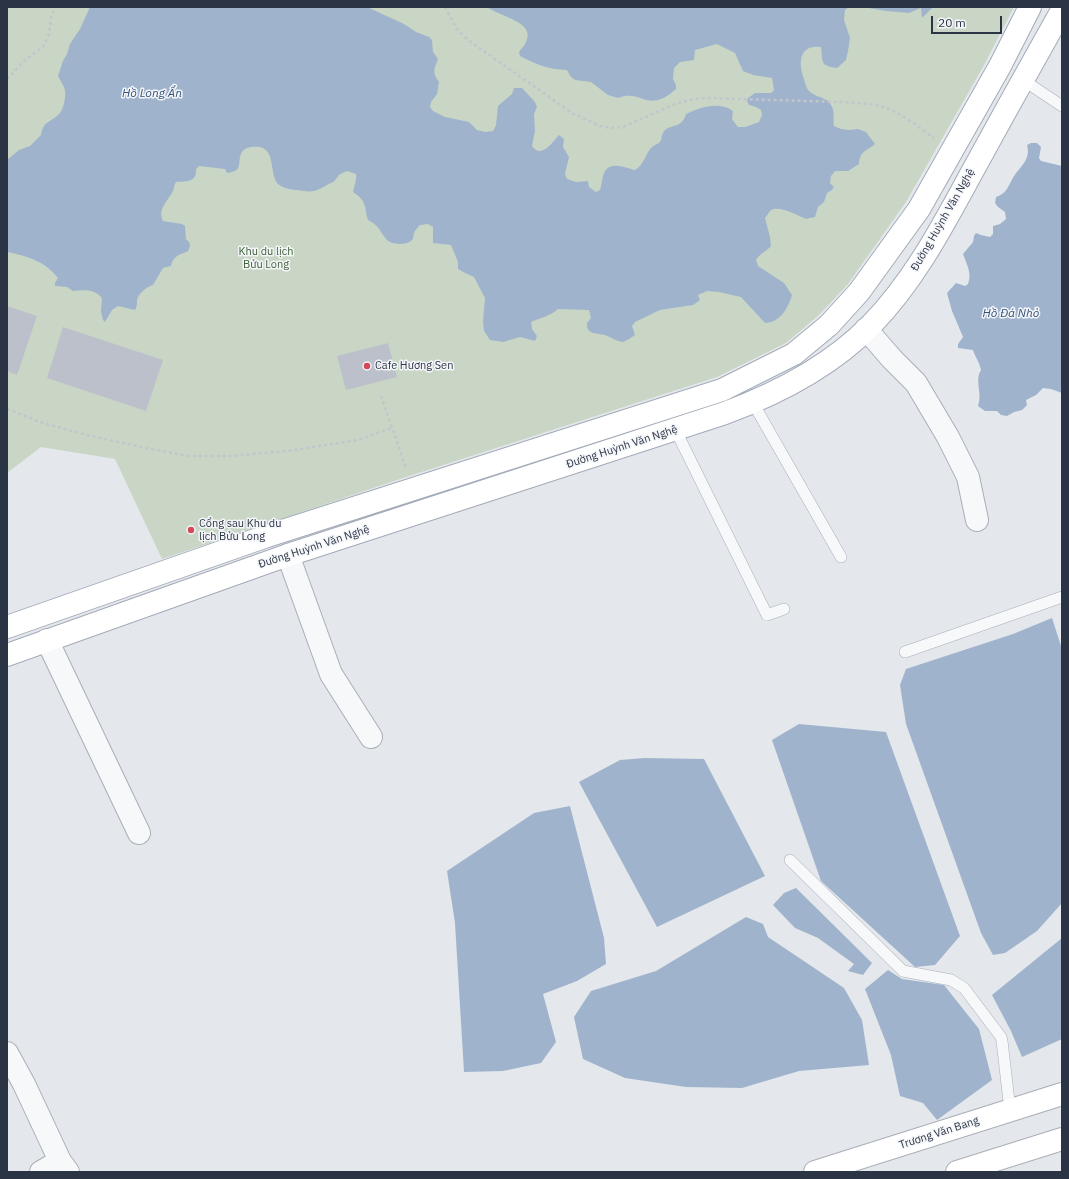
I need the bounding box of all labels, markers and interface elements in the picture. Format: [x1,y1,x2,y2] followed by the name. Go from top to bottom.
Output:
[933,8,1004,34] scale bar
[938,15,966,30] text: 20 m
[122,87,182,101] water label: Hồ Long Ẩn
[908,166,978,274] street label: Đường Huỳnh Văn Nghệ
[239,245,293,271] park label: Khu du lịch Bửu Long
[983,307,1039,321] water label: Hồ Đá Nhỏ
[375,359,453,373] place label: Cafe Hương Sen
[362,361,372,371] marker: Cafe Hương Sen
[565,423,679,471] street label: Đường Huỳnh Văn Nghệ
[199,517,281,543] place label: Cổng sau Khu du lịch Bửu Long
[257,523,371,571] street label: Đường Huỳnh Văn Nghệ
[186,525,196,535] marker: Cổng sau Khu du lịch Bửu Long
[897,1114,981,1152] street label: Trương Văn Bang

